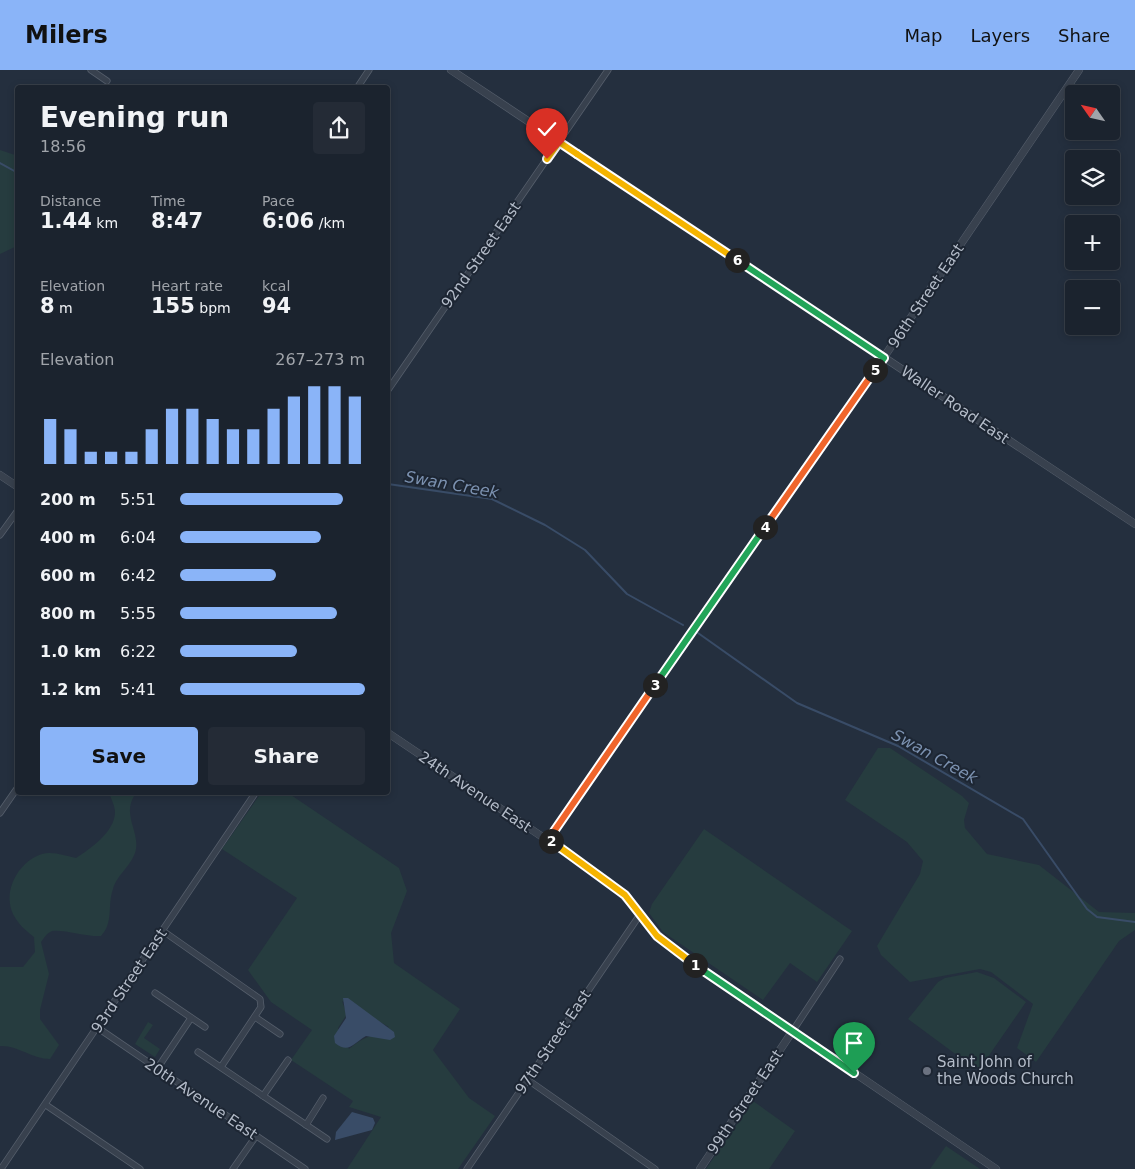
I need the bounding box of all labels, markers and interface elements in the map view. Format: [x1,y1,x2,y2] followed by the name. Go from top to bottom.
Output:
[25,21,108,49] text: Milers
[904,25,942,46] text: Map
[970,25,1030,46] text: Layers
[1058,25,1110,46] text: Share
[1065,85,1120,140] north arrow
[1065,85,1120,335] map controls
[40,101,229,134] text: Evening run
[313,102,365,154] button: share
[526,108,568,159] pin
[533,115,561,143] icon: check
[40,137,86,156] text: 18:56
[1065,150,1120,205] button: layers
[40,193,101,209] text: Distance
[151,193,185,209] text: Time
[262,193,295,209] text: Pace
[438,198,524,312] street label: 92nd Street East
[40,209,92,233] text: 1.44
[151,209,203,233] text: 8:47
[262,209,314,233] text: 6:06
[92,215,118,231] text: km
[314,215,345,231] text: /km
[1065,215,1120,270] button: +
[884,240,968,352] street label: 96th Street East
[724,248,750,272] pin: 6
[733,252,742,268] text: 6
[40,278,105,294] text: Elevation
[151,278,223,294] text: Heart rate
[262,278,290,294] text: kcal
[1065,280,1120,335] button: −
[40,294,55,318] text: 8
[151,294,195,318] text: 155
[262,294,291,318] text: 94
[55,300,73,316] text: m
[195,300,231,316] text: bpm
[40,350,114,369] text: Elevation
[275,350,365,369] text: 267–273 m
[862,358,888,382] pin: 5
[871,362,880,378] text: 5
[898,362,1012,448] street label: Waller Road East
[403,467,501,502] water label: Swan Creek
[40,490,96,509] text: 200 m
[120,490,156,509] text: 5:51
[752,514,778,540] pin: 4
[761,519,770,535] text: 4
[40,528,96,547] text: 400 m
[120,528,156,547] text: 6:04
[40,566,96,585] text: 600 m
[120,566,156,585] text: 6:42
[40,604,96,623] text: 800 m
[120,604,156,623] text: 5:55
[40,642,101,661] text: 1.0 km
[120,642,156,661] text: 6:22
[642,672,668,698] pin: 3
[651,677,660,693] text: 3
[40,680,101,699] text: 1.2 km
[120,680,156,699] text: 5:41
[889,725,982,788] water label: Swan Creek
[40,727,198,785] button: Save
[208,727,365,785] button: Share
[415,748,535,836] street label: 24th Avenue East
[538,828,564,854] pin: 2
[547,833,556,849] text: 2
[87,925,171,1037] street label: 93rd Street East
[682,952,708,978] pin: 1
[691,957,700,973] text: 1
[511,986,595,1098] street label: 97th Street East
[833,1022,875,1073] pin
[840,1029,868,1057] icon: arrive
[703,1046,787,1158] street label: 99th Street East
[937,1053,1074,1088] place label: Saint John of the Woods Church
[141,1055,261,1143] street label: 20th Avenue East
[921,1065,933,1077] marker: Saint John of the Woods Church

